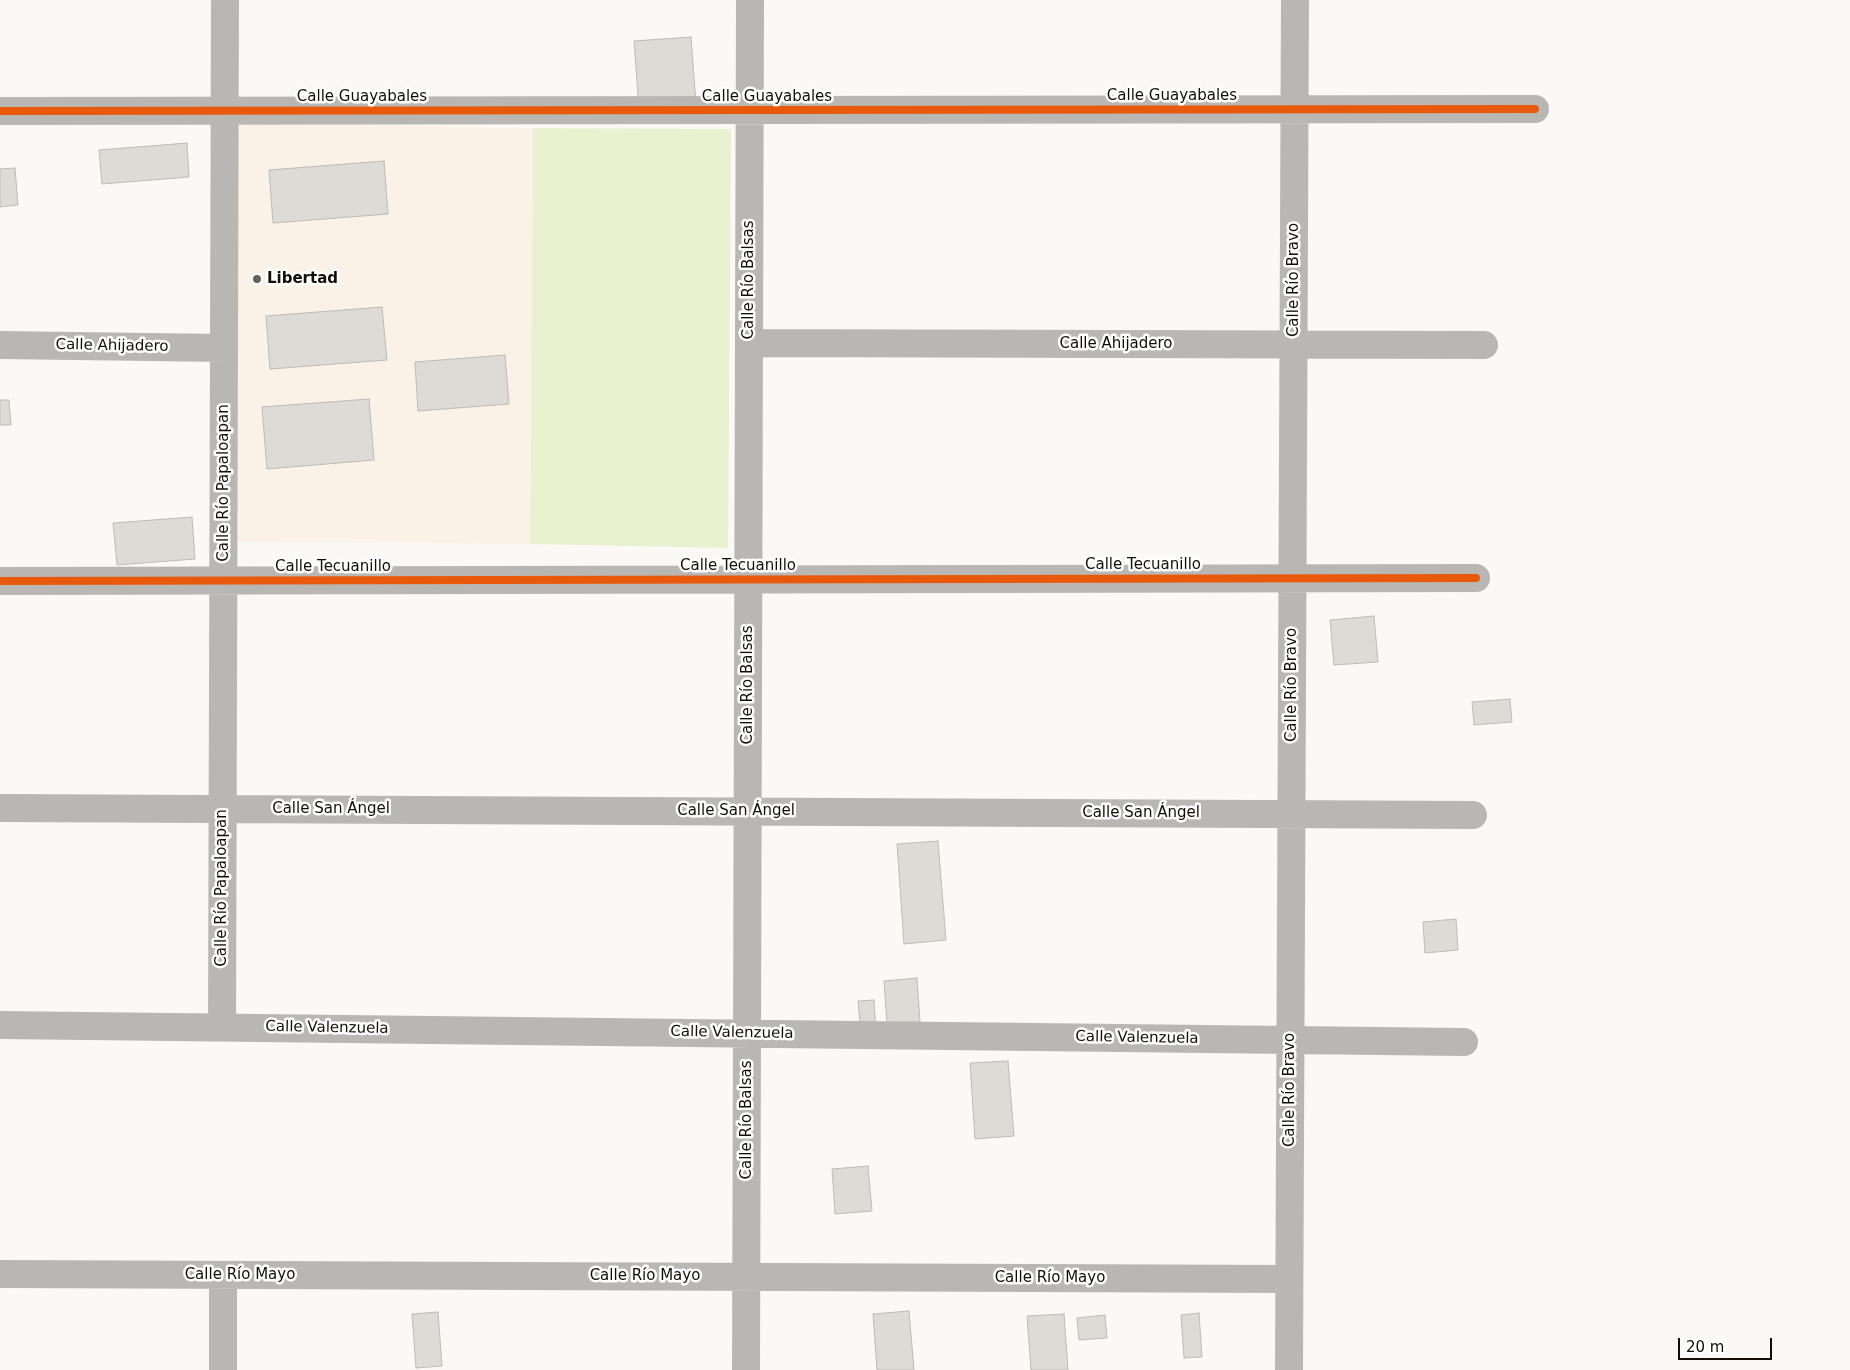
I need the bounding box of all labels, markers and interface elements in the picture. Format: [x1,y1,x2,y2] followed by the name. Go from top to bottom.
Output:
[1107,87,1237,105] street label: Calle Guayabales
[297,88,427,106] street label: Calle Guayabales
[702,88,832,106] street label: Calle Guayabales
[740,220,758,340] street label: Calle Río Balsas
[1285,223,1303,337] street label: Calle Río Bravo
[267,270,338,288] place label: Libertad
[251,273,263,285] marker: Libertad
[1059,335,1173,353] street label: Calle Ahijadero
[55,336,169,356] street label: Calle Ahijadero
[215,404,233,562] street label: Calle Río Papaloapan
[1085,556,1201,574] street label: Calle Tecuanillo
[680,557,796,575] street label: Calle Tecuanillo
[275,558,391,576] street label: Calle Tecuanillo
[739,625,757,745] street label: Calle Río Balsas
[1283,628,1301,742] street label: Calle Río Bravo
[272,800,390,818] street label: Calle San Ángel
[677,802,795,820] street label: Calle San Ángel
[1082,804,1200,822] street label: Calle San Ángel
[213,809,231,967] street label: Calle Río Papaloapan
[265,1018,389,1038] street label: Calle Valenzuela
[670,1023,794,1043] street label: Calle Valenzuela
[1075,1028,1199,1048] street label: Calle Valenzuela
[1281,1033,1299,1147] street label: Calle Río Bravo
[738,1060,756,1180] street label: Calle Río Balsas
[185,1266,295,1284] street label: Calle Río Mayo
[590,1267,700,1285] street label: Calle Río Mayo
[995,1269,1105,1287] street label: Calle Río Mayo
[1680,1328,1774,1360] scale bar
[1686,1338,1724,1356] text: 20 m

